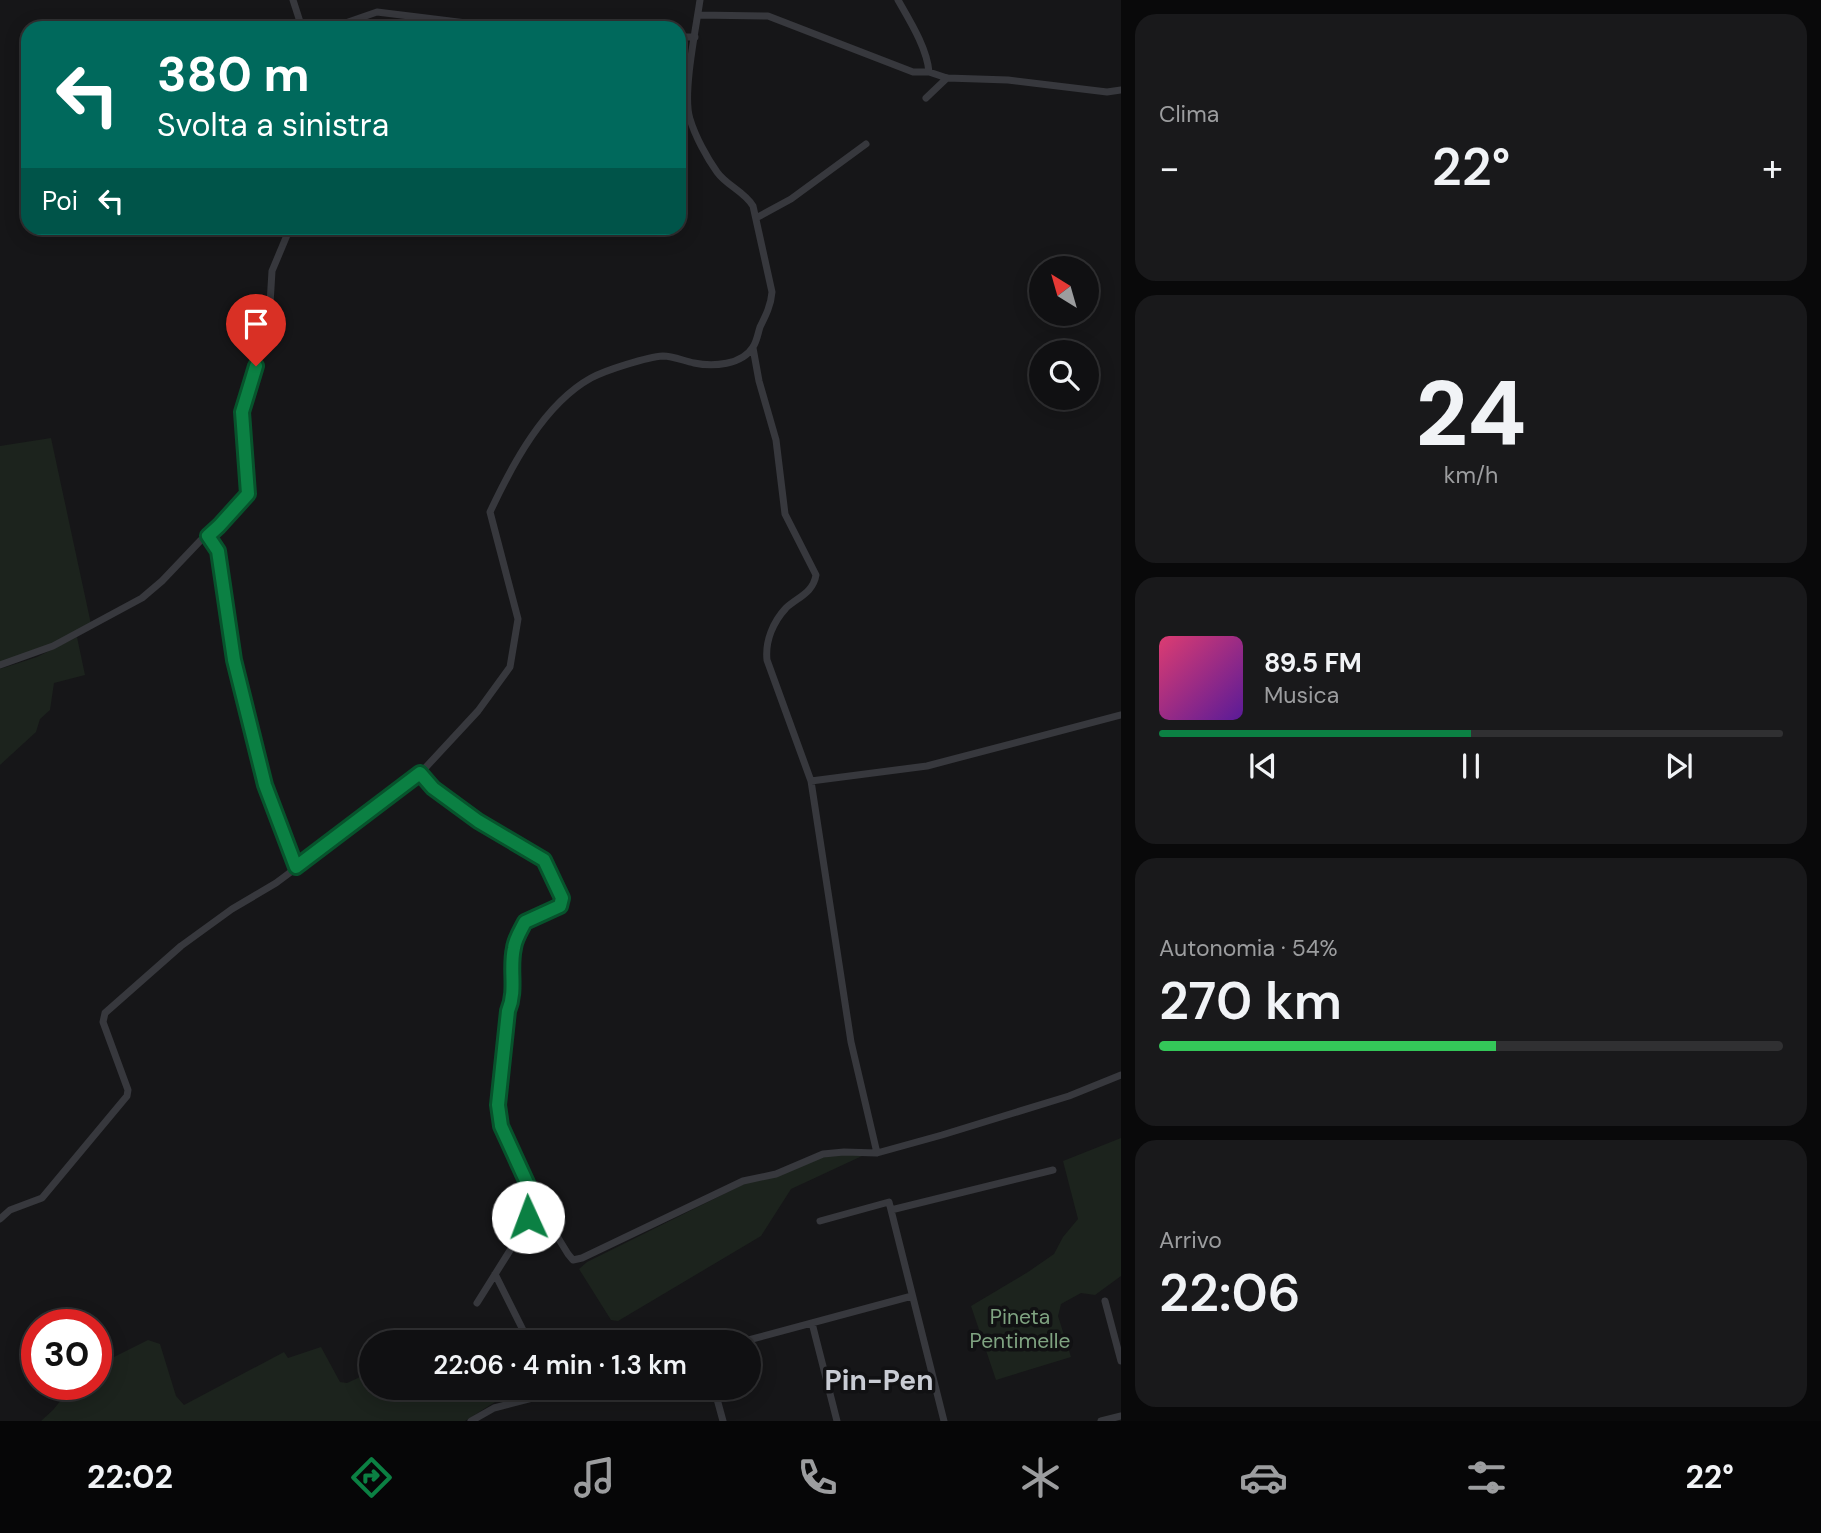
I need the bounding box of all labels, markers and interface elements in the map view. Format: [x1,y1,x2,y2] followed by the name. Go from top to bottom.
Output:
[157,42,310,106] text: 380 m
[42,49,133,140] icon: left
[1159,99,1219,129] text: Clima
[157,104,389,146] text: Svolta a sinistra
[1432,133,1510,201] text: 22°
[1159,143,1180,193] text: −
[1762,143,1783,193] text: +
[92,182,130,220] icon: left
[42,184,78,218] text: Poi
[1029,256,1099,326] north arrow
[1029,256,1099,410] map controls
[226,294,286,366] pin
[237,305,275,343] icon: arrive
[1029,340,1099,410] button: search
[1415,355,1527,473] text: 24
[1444,460,1498,490] text: km/h
[1264,646,1362,680] text: 89.5 FM
[1264,680,1339,710] text: Musica
[1244,747,1282,785] icon: previous
[1452,747,1490,785] icon: pause
[1660,747,1698,785] icon: next
[1159,933,1338,963] text: Autonomia · 54%
[1159,967,1342,1035] text: 270 km
[491,1180,565,1254] position arrow
[1159,1225,1222,1255] text: Arrivo
[1159,1259,1301,1327] text: 22:06
[970,1303,1070,1355] park label: Pineta Pentimelle
[21,1309,112,1400] speed limit sign: 30
[433,1348,687,1382] text: 22:06 · 4 min · 1.3 km
[825,1362,933,1399] district label: Pin-Pen
[347,1453,396,1502] icon: directions
[570,1453,619,1502] icon: music
[793,1453,842,1502] icon: phone
[1016,1453,1065,1502] icon: climate
[1239,1453,1288,1502] icon: car
[1462,1453,1511,1502] icon: filters
[87,1456,173,1498] text: 22:02
[1685,1456,1734,1498] text: 22°

